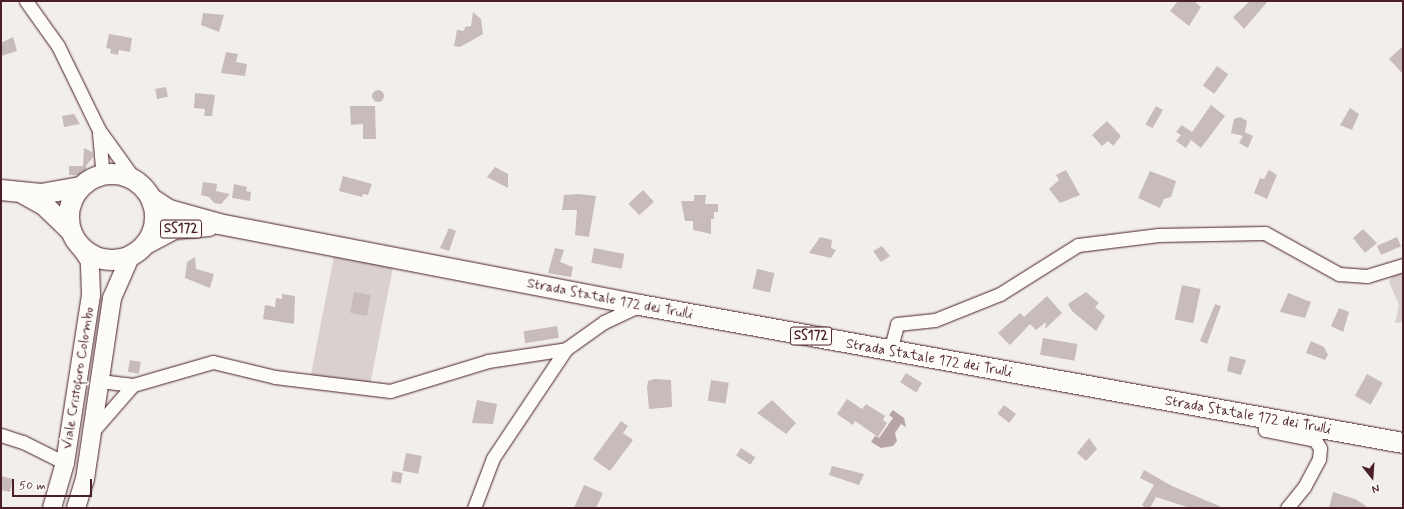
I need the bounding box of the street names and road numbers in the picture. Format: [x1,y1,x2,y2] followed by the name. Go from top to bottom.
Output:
[160,218,202,240] road number: SS172
[528,275,692,323] street label: Strada Statale 172 dei Trulli
[58,305,98,451] street label: Viale Cristoforo Colombo
[790,325,832,347] road number: SS172
[846,335,1012,381] street label: Strada Statale 172 dei Trulli
[1165,392,1331,438] street label: Strada Statale 172 dei Trulli

